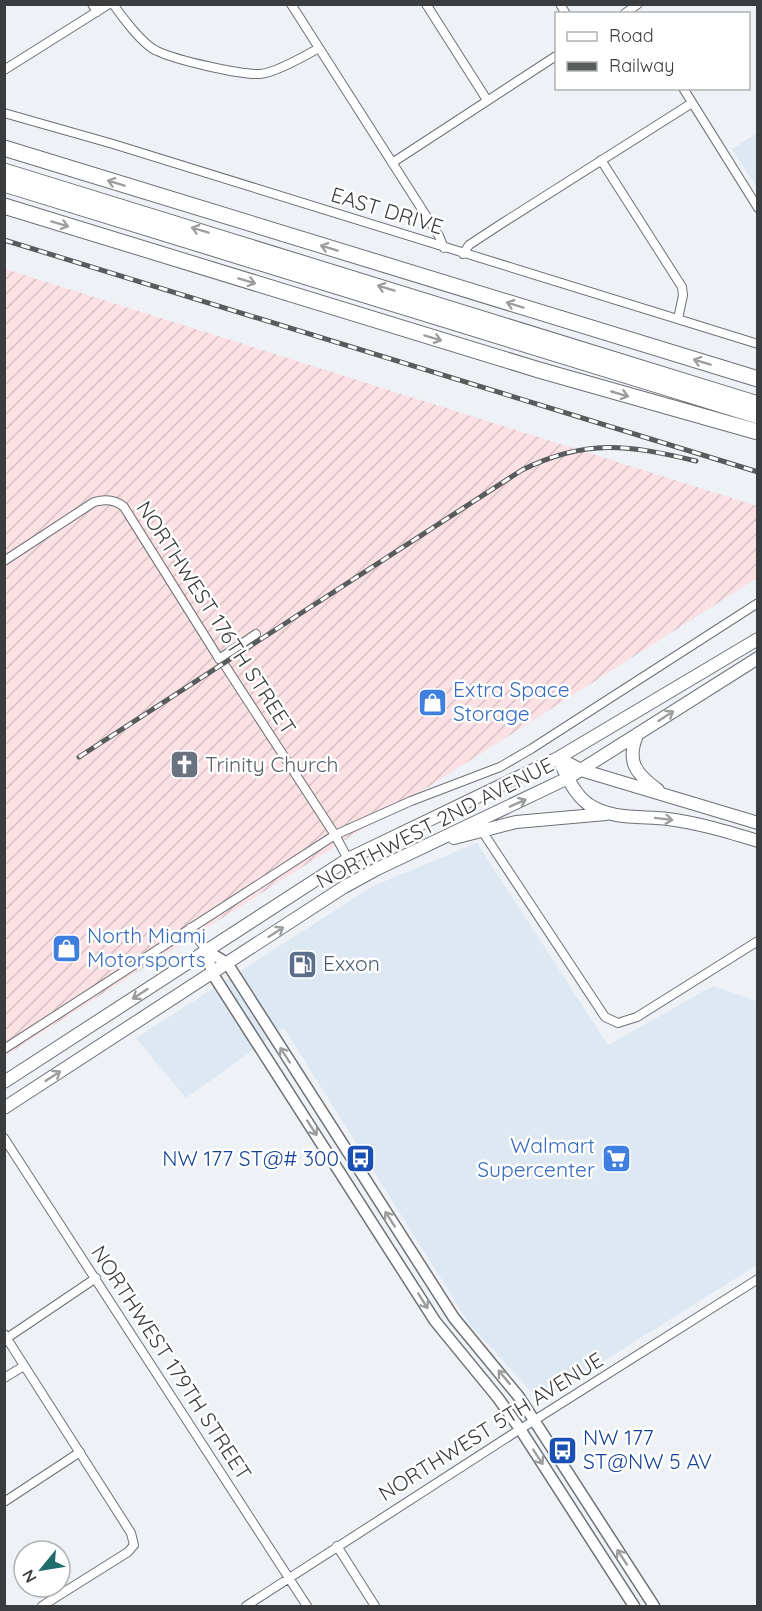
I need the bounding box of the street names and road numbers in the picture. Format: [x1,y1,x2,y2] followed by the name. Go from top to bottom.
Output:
[328,181,447,239] street label: EAST DRIVE
[132,496,302,739] street label: NORTHWEST 176TH STREET
[312,751,558,893] street label: NORTHWEST 2ND AVENUE
[86,1240,257,1485] street label: NORTHWEST 179TH STREET
[373,1346,608,1506] street label: NORTHWEST 5TH AVENUE

